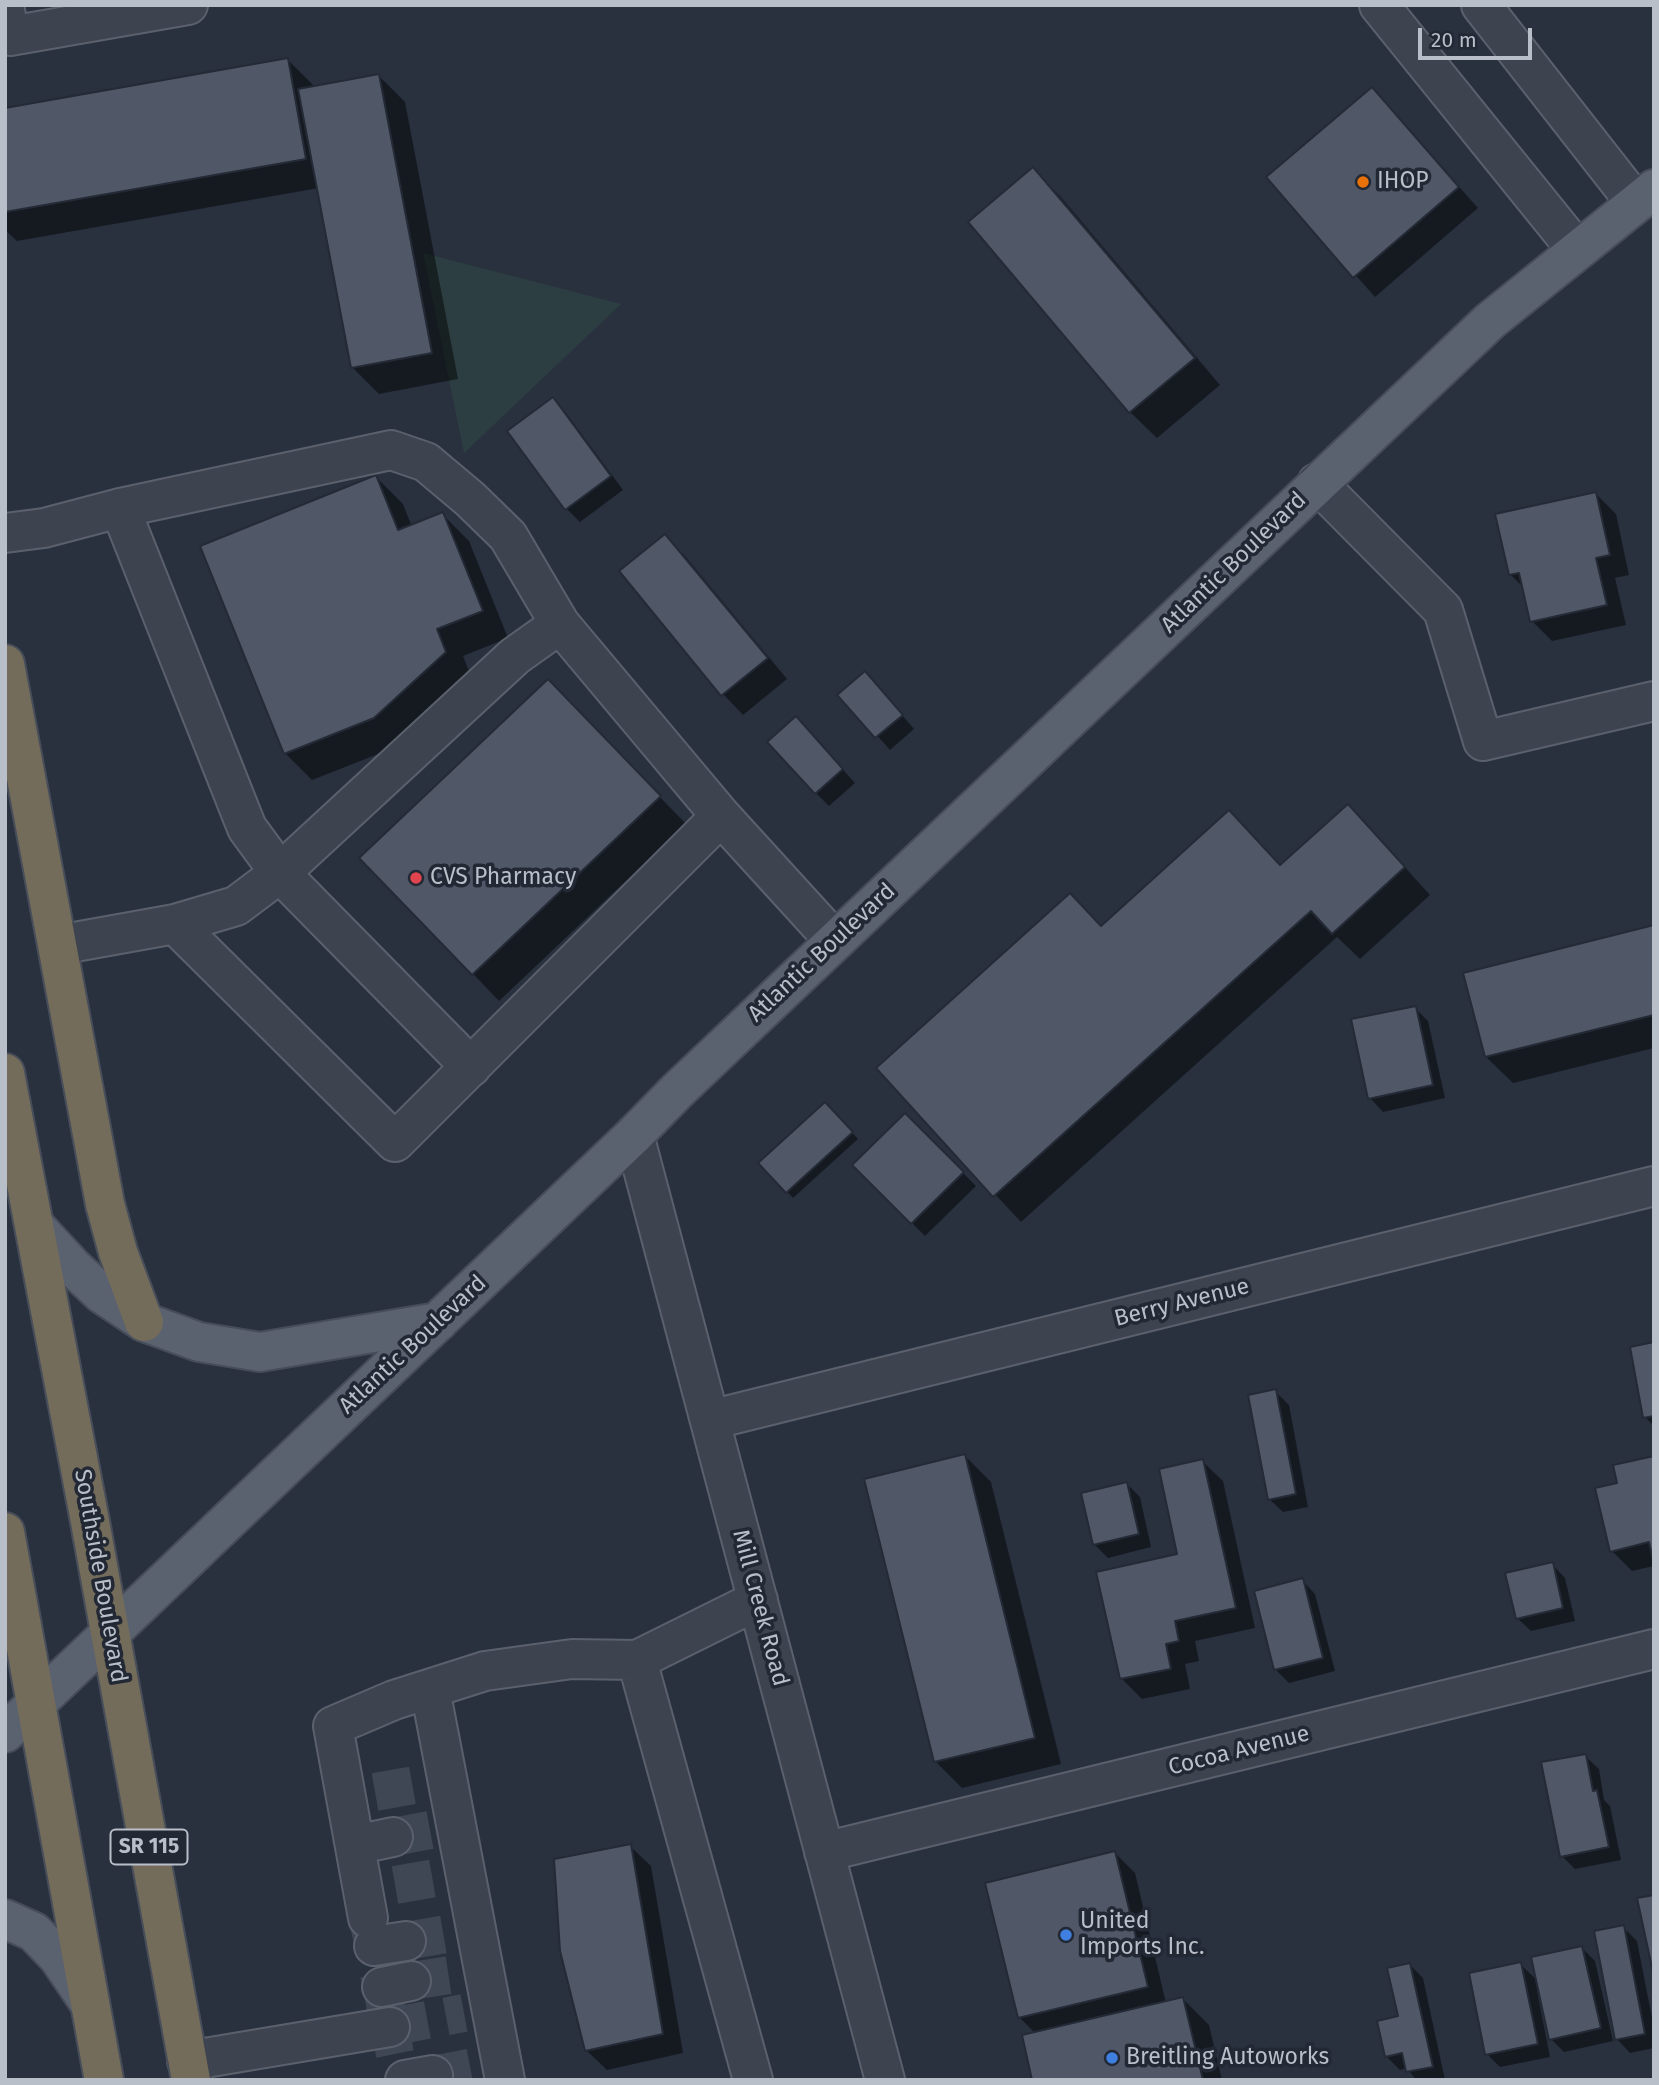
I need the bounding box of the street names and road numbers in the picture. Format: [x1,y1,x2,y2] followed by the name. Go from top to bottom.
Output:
[1156,487,1312,639] street label: Atlantic Boulevard
[743,878,901,1028] street label: Atlantic Boulevard
[334,1270,492,1420] street label: Atlantic Boulevard
[1112,1273,1252,1333] street label: Berry Avenue
[68,1467,132,1685] street label: Southside Boulevard
[726,1527,794,1689] street label: Mill Creek Road
[1166,1720,1312,1782] street label: Cocoa Avenue
[110,1829,188,1864] road number: SR 115

